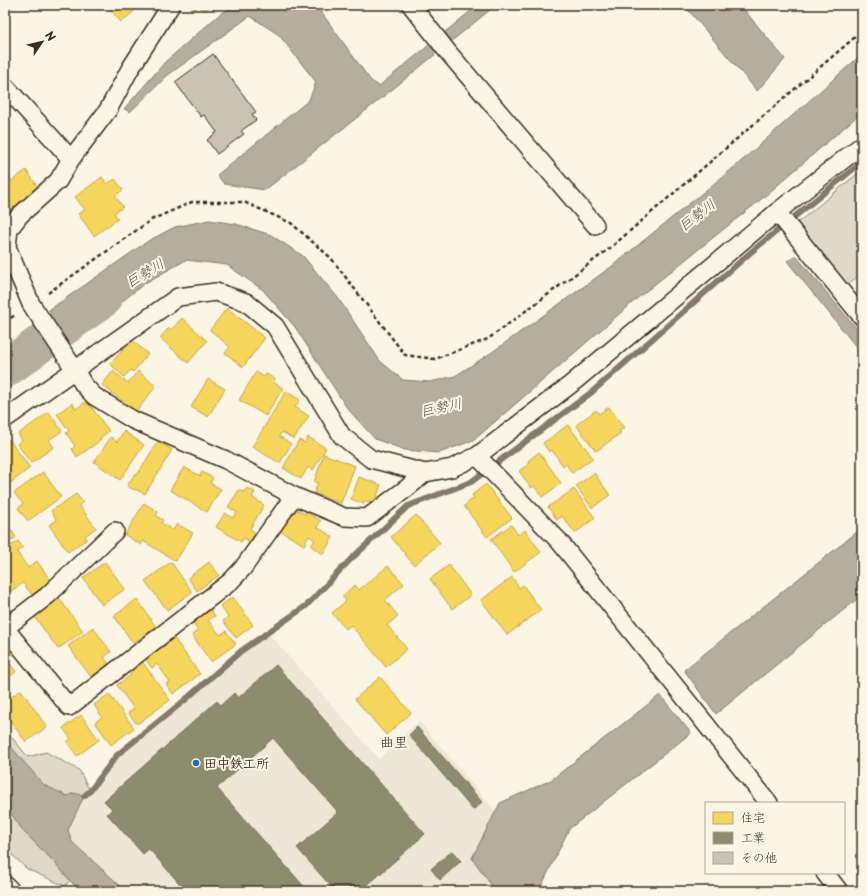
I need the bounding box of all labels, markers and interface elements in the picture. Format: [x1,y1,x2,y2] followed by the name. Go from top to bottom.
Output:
[22,22,62,62] north arrow
[41,28,60,45] text: N
[674,193,720,236] water label: 巨勢川
[121,253,168,292] water label: 巨勢川
[418,392,464,421] water label: 巨勢川
[380,731,408,752] district label: 曲里
[204,753,269,772] place label: 田中鉄工所
[191,758,201,768] marker: 田中鉄工所
[705,802,845,874] legend
[741,808,765,826] text: 住宅
[741,828,765,846] text: 工業
[741,848,777,866] text: その他

